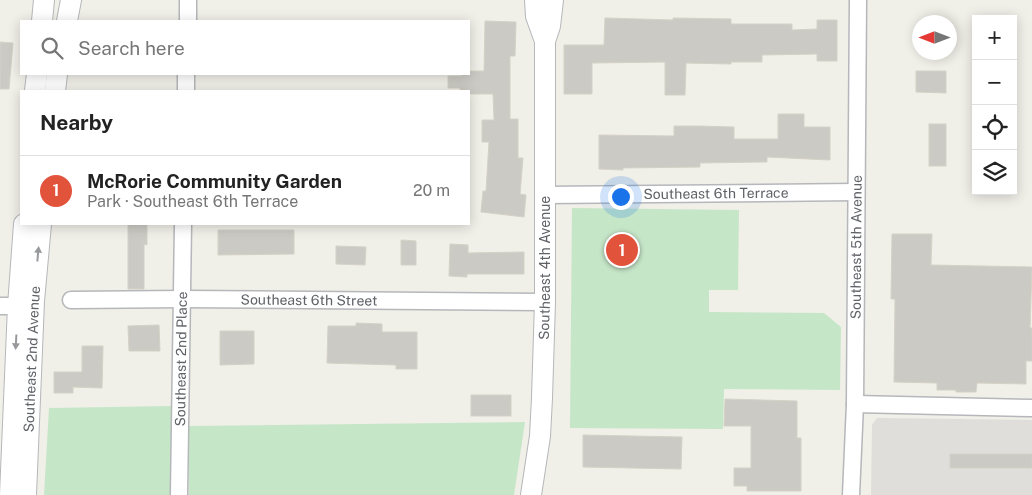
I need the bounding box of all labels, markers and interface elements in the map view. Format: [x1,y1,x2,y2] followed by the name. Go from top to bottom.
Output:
[912,15,957,60] north arrow
[972,15,1017,195] map controls
[972,15,1017,60] button: +
[20,20,470,75] search box
[38,34,66,62] icon: search
[78,37,185,59] text: Search here
[972,60,1017,105] button: −
[972,105,1017,150] button: locate
[40,110,113,135] text: Nearby
[972,150,1017,195] button: layers
[87,170,342,192] text: McRorie Community Garden
[848,175,865,319] street label: Southeast 5th Avenue
[53,181,59,200] text: 1
[413,181,450,200] text: 20 m
[608,184,634,210] your location
[643,185,789,202] street label: Southeast 6th Terrace
[87,192,298,211] text: Park · Southeast 6th Terrace
[536,196,553,340] street label: Southeast 4th Avenue
[606,231,638,269] pin: 1
[34,246,42,262] one-way arrow
[21,285,43,433] street label: Southeast 2nd Avenue
[172,291,190,427] street label: Southeast 2nd Place
[240,291,378,309] street label: Southeast 6th Street
[12,334,20,350] one-way arrow

